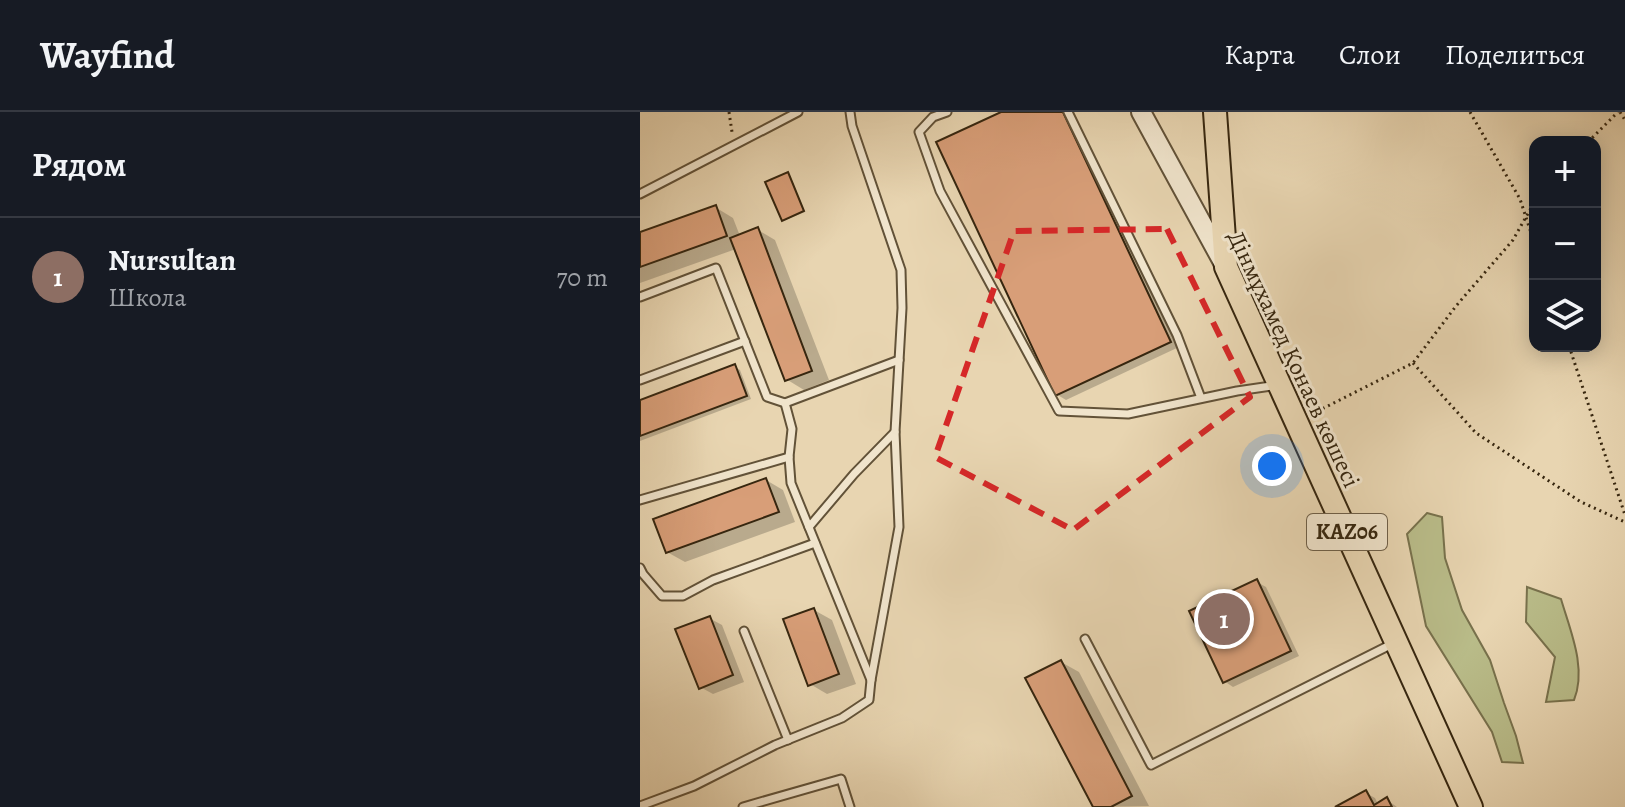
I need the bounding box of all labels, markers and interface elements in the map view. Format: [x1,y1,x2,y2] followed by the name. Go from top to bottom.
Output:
[40,29,175,81] text: Wayfind
[1224,36,1295,74] text: Карта
[1339,36,1401,74] text: Слои
[1445,36,1585,74] text: Поделиться
[1529,136,1601,352] map controls
[1529,136,1601,208] button: +
[32,141,126,188] text: Рядом
[1529,208,1601,280] button: −
[1220,225,1368,493] street label: Дінмұхамед Қонаев көшесі
[108,240,236,280] text: Nursultan
[53,260,63,295] text: 1
[556,260,608,295] text: 70 m
[108,280,186,315] text: Школа
[1529,280,1601,352] button: layers
[1252,446,1292,486] your location
[1307,514,1387,550] road number: KАZ06
[1198,589,1250,649] pin: 1

